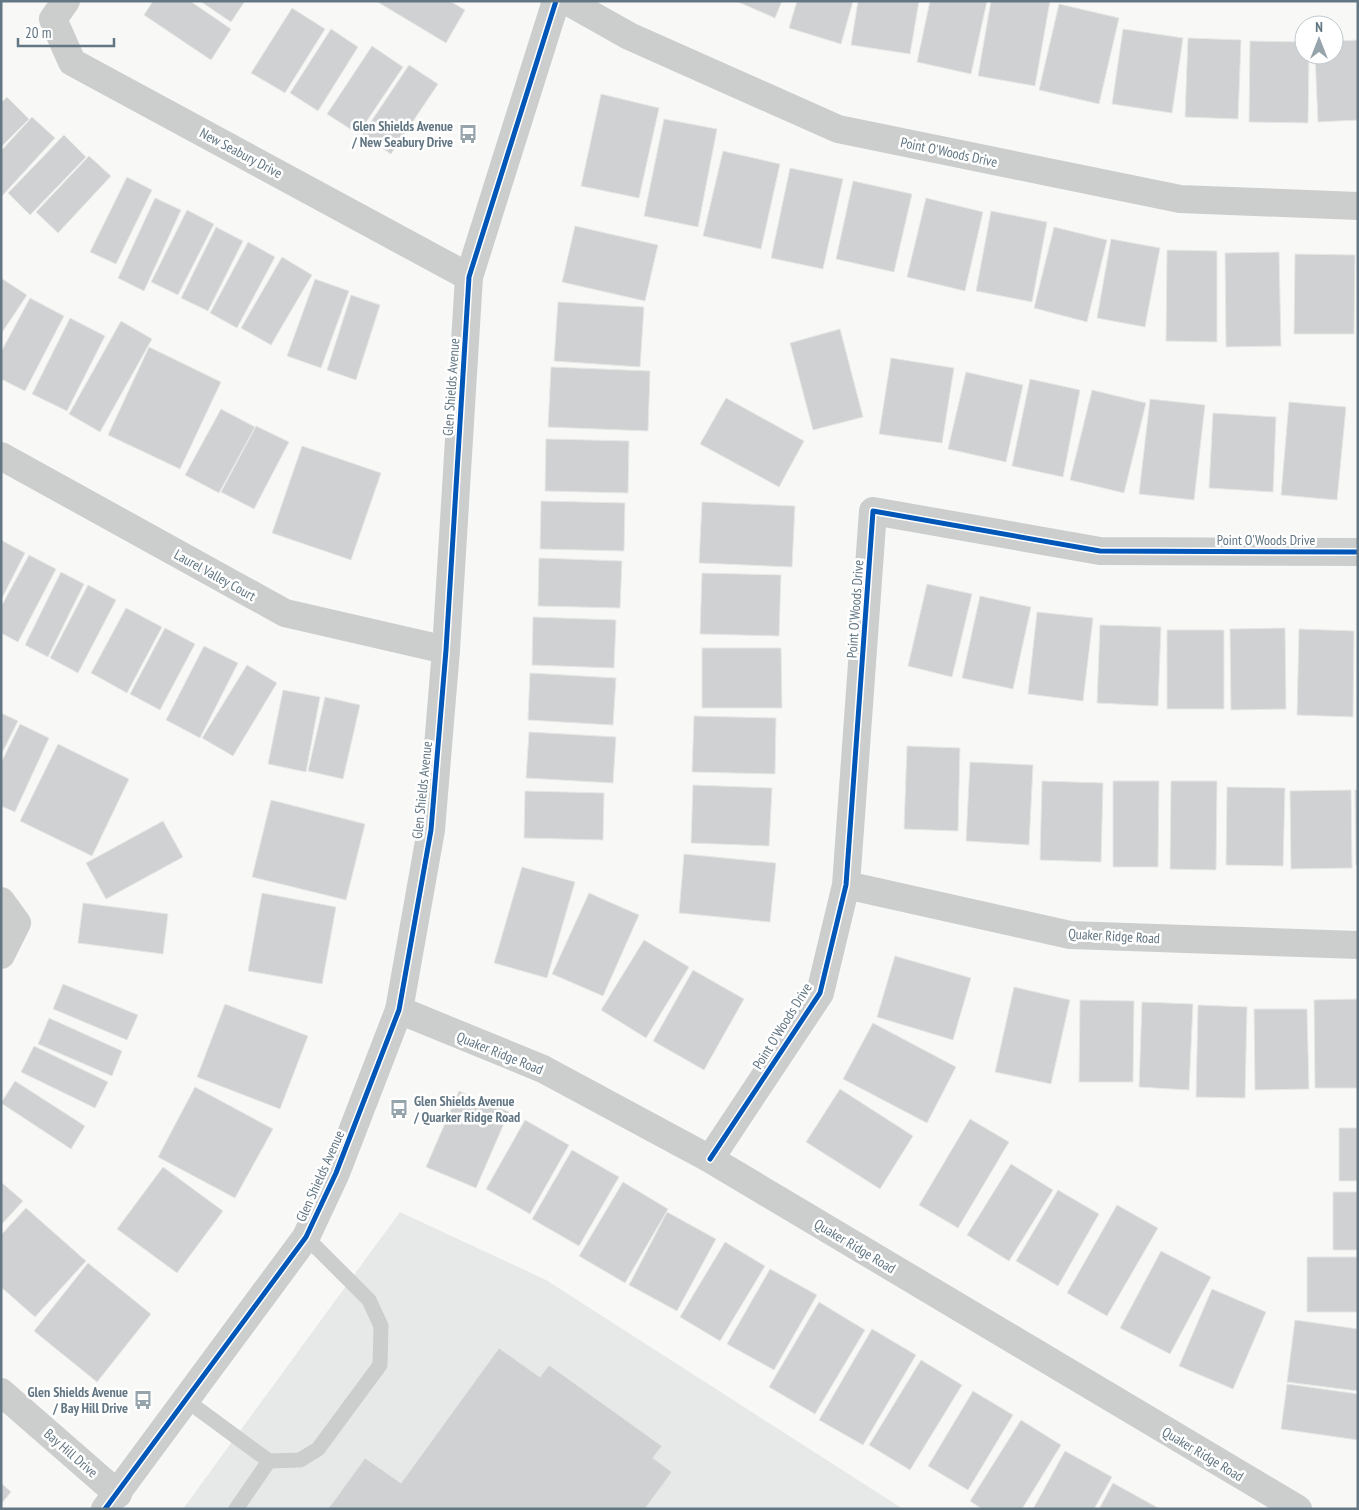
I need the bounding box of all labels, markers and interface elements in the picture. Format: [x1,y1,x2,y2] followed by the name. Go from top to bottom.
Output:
[18,15,114,47] scale bar
[1294,15,1344,65] north arrow
[1315,18,1323,36] text: N
[25,23,51,42] text: 20 m
[351,117,453,151] place label: Glen Shields Avenue / New Seabury Drive
[457,123,479,145] bus stop icon: Glen Shields Avenue / New Seabury Drive
[197,124,285,182] street label: New Seabury Drive
[899,133,999,171] street label: Point O'Woods Drive
[439,337,463,437] street label: Glen Shields Avenue
[1217,531,1315,549] street label: Point O'Woods Drive
[171,545,259,605] street label: Laurel Valley Court
[843,559,867,659] street label: Point O'Woods Drive
[408,740,436,840] street label: Glen Shields Avenue
[1068,925,1160,947] street label: Quaker Ridge Road
[748,979,816,1072] street label: Point O'Woods Drive
[454,1027,546,1079] street label: Quaker Ridge Road
[413,1092,520,1126] place label: Glen Shields Avenue / Quarker Ridge Road
[388,1098,410,1120] bus stop icon: Glen Shields Avenue / Quarker Ridge Road
[292,1127,348,1224] street label: Glen Shields Avenue
[811,1215,899,1277] street label: Quaker Ridge Road
[28,1383,128,1417] place label: Glen Shields Avenue / Bay Hill Drive
[132,1389,154,1411] bus stop icon: Glen Shields Avenue / Bay Hill Drive
[1159,1423,1247,1485] street label: Quaker Ridge Road
[40,1425,102,1481] street label: Bay Hill Drive

